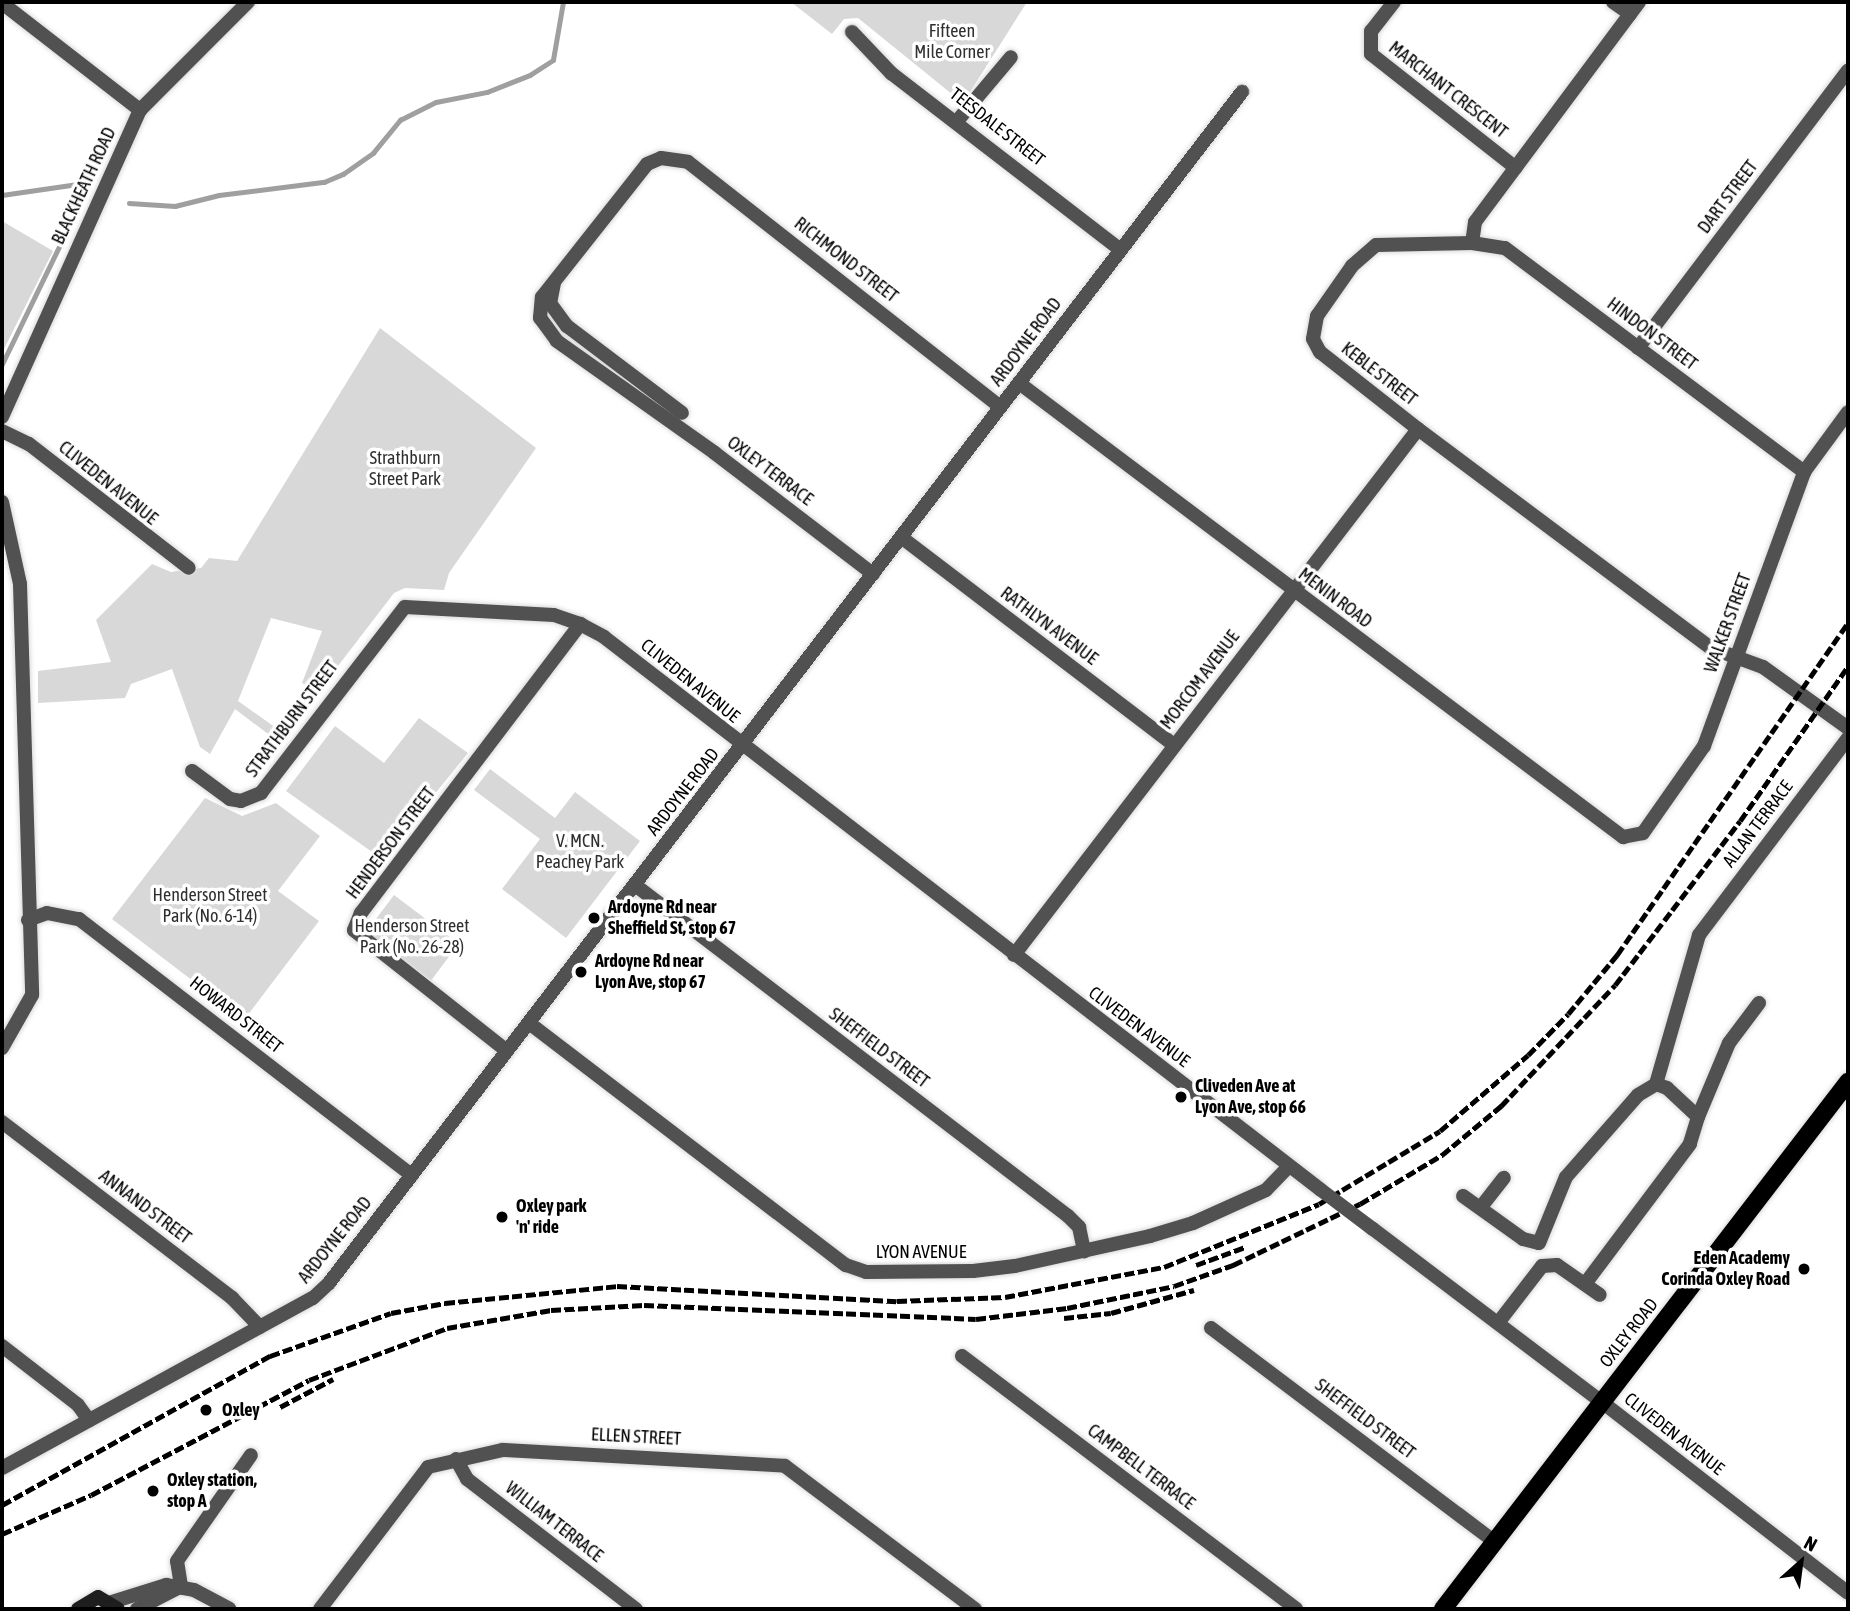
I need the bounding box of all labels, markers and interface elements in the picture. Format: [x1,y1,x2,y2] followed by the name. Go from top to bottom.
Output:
[914,21,990,64] park label: Fifteen Mile Corner
[1384,37,1512,143] street label: MARCHANT CRESCENT
[945,83,1049,171] street label: TEESDALE STREET
[47,124,121,248] street label: BLACKHEATH ROAD
[1694,156,1762,238] street label: DART STREET
[790,213,902,307] street label: RICHMOND STREET
[1603,293,1701,375] street label: HINDON STREET
[986,294,1066,390] street label: ARDOYNE ROAD
[1337,338,1421,410] street label: KEBLE STREET
[723,432,817,510] street label: OXLEY TERRACE
[54,437,162,529] street label: CLIVEDEN AVENUE
[369,448,441,490] park label: Strathburn Street Park
[1294,563,1376,633] street label: MENIN ROAD
[1700,570,1756,676] street label: WALKER STREET
[996,582,1102,670] street label: RATHLYN AVENUE
[1156,626,1244,734] street label: MORCOM AVENUE
[636,635,744,727] street label: CLIVEDEN AVENUE
[241,657,343,781] street label: STRATHBURN STREET
[642,744,724,840] street label: ARDOYNE ROAD
[1718,776,1798,872] street label: ALLAN TERRACE
[342,783,440,903] street label: HENDERSON STREET
[536,831,624,874] park label: V. MCN. Peachey Park
[153,885,267,928] park label: Henderson Street Park (No. 6-14)
[608,897,736,940] place label: Ardoyne Rd near Sheffield St, stop 67
[586,910,602,926] marker: Ardoyne Rd near Sheffield St, stop 67
[355,916,469,958] park label: Henderson Street Park (No. 26-28)
[595,951,706,993] place label: Ardoyne Rd near Lyon Ave, stop 67
[573,964,589,980] marker: Ardoyne Rd near Lyon Ave, stop 67
[185,972,287,1058] street label: HOWARD STREET
[1084,982,1194,1072] street label: CLIVEDEN AVENUE
[825,1003,933,1093] street label: SHEFFIELD STREET
[1195,1076,1306,1118] place label: Cliveden Ave at Lyon Ave, stop 66
[1173,1089,1189,1105] marker: Cliveden Ave at Lyon Ave, stop 66
[95,1165,195,1249] street label: ANNAND STREET
[294,1192,376,1288] street label: ARDOYNE ROAD
[516,1196,586,1238] place label: Oxley park 'n' ride
[494,1209,510,1225] marker: Oxley park 'n' ride
[876,1241,966,1263] street label: LYON AVENUE
[1661,1248,1790,1290] place label: Eden Academy Corinda Oxley Road
[1796,1261,1812,1277] marker: Eden Academy Corinda Oxley Road
[1595,1294,1663,1372] street label: OXLEY ROAD
[1311,1374,1419,1464] street label: SHEFFIELD STREET
[1620,1388,1728,1480] street label: CLIVEDEN AVENUE
[222,1399,260,1421] place label: Oxley
[196,1400,216,1420] marker: Oxley
[1083,1420,1199,1514] street label: CAMPBELL TERRACE
[590,1424,682,1450] street label: ELLEN STREET
[167,1470,257,1512] place label: Oxley station, stop A
[501,1477,607,1567] street label: WILLIAM TERRACE
[145,1483,161,1499] marker: Oxley station, stop A
[1766,1527,1836,1597] north arrow
[1801,1531,1821,1556] text: N

